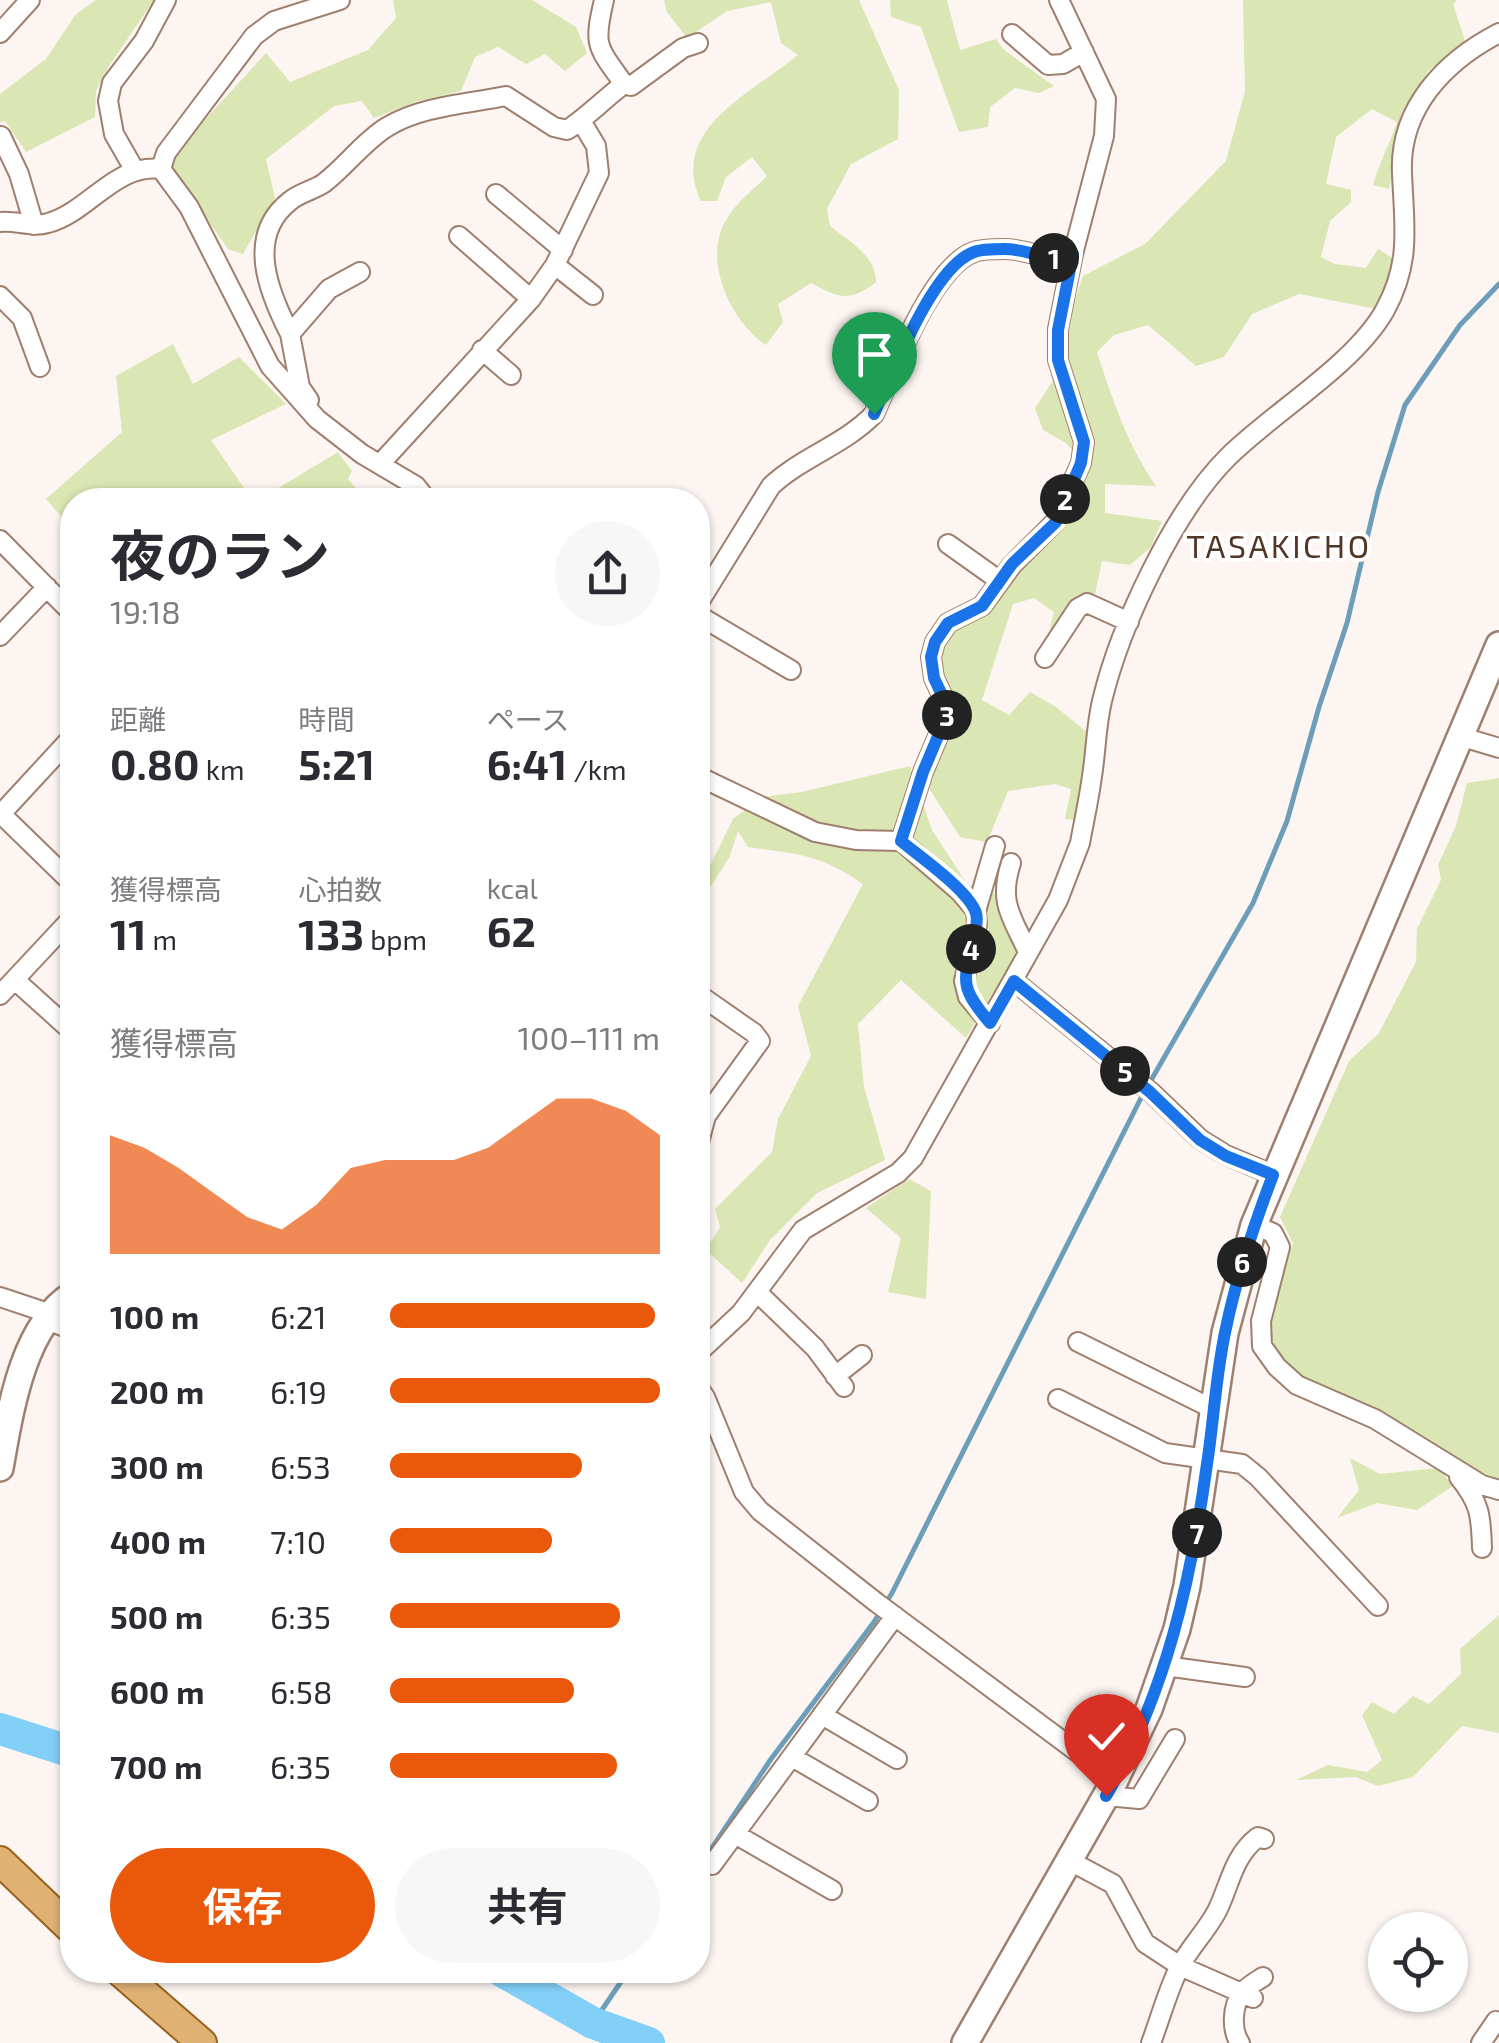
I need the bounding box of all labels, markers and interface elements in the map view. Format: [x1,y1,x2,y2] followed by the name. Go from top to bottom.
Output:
[1029,233,1079,283] pin: 1
[1048,241,1060,275] text: 1
[832,312,917,415] pin
[847,327,902,382] icon: arrive
[1040,474,1090,524] pin: 2
[1057,482,1073,516] text: 2
[110,521,330,587] text: 夜のラン
[555,521,660,626] button: share
[1186,526,1372,564] district label: TASAKICHO
[110,592,181,630] text: 19:18
[922,690,972,740] pin: 3
[939,698,955,732] text: 3
[110,702,166,736] text: 距離
[298,702,354,736] text: 時間
[487,702,569,736] text: ペース
[110,738,199,788] text: 0.80
[298,738,375,788] text: 5:21
[487,738,567,788] text: 6:41
[199,752,244,786] text: km
[567,752,627,786] text: /km
[487,871,538,905] text: kcal
[110,872,222,906] text: 獲得標高
[298,872,382,906] text: 心拍数
[487,905,536,955] text: 62
[110,908,146,958] text: 11
[298,908,364,958] text: 133
[146,922,177,956] text: m
[364,922,427,956] text: bpm
[946,924,996,974] pin: 4
[962,932,980,966] text: 4
[517,1018,660,1056] text: 100–111 m
[110,1023,238,1061] text: 獲得標高
[1100,1046,1150,1096] pin: 5
[1117,1054,1133,1088] text: 5
[1217,1237,1267,1287] pin: 6
[1234,1245,1250,1279] text: 6
[110,1297,199,1335] text: 100 m
[270,1297,327,1335] text: 6:21
[110,1372,204,1410] text: 200 m
[270,1372,327,1410] text: 6:19
[110,1447,204,1485] text: 300 m
[270,1447,331,1485] text: 6:53
[1172,1508,1222,1558] pin: 7
[1190,1516,1204,1550] text: 7
[110,1522,206,1560] text: 400 m
[270,1522,326,1560] text: 7:10
[110,1597,203,1635] text: 500 m
[270,1597,331,1635] text: 6:35
[110,1672,204,1710] text: 600 m
[270,1672,332,1710] text: 6:58
[1064,1694,1149,1797] pin
[1079,1709,1134,1764] icon: check
[110,1747,202,1785] text: 700 m
[270,1747,331,1785] text: 6:35
[110,1848,375,1963] button: 保存
[395,1848,660,1963] button: 共有
[1368,1912,1468,2012] map controls
[1368,1912,1468,2012] button: locate

